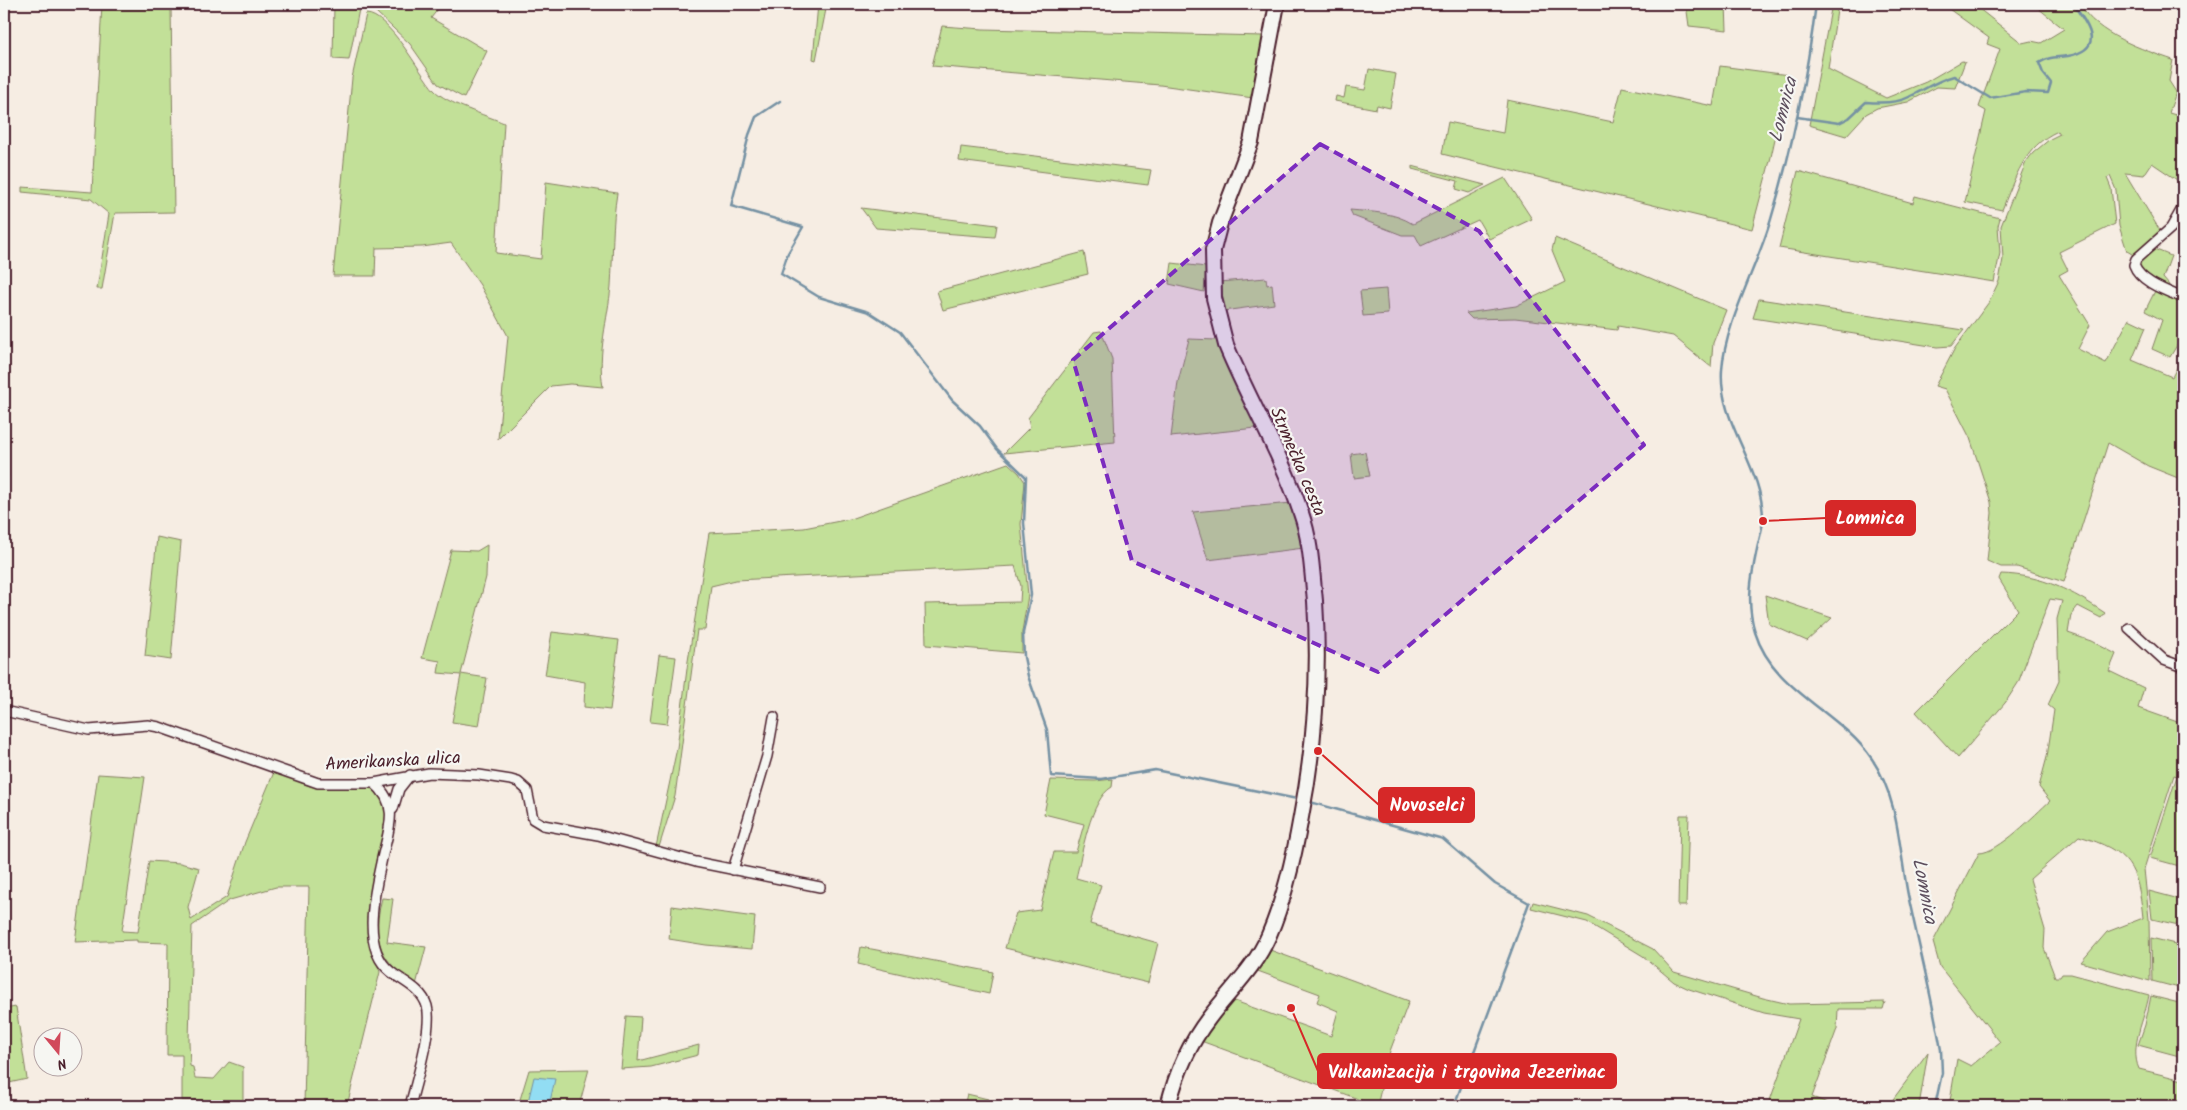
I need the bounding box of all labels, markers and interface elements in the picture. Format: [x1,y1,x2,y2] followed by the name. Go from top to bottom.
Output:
[1761,73,1807,146] water label: Lomnica
[1261,403,1333,521] street label: Strmečka cesta
[1826,501,1915,535] callout: Lomnica
[1835,504,1905,534] text: Lomnica
[324,744,462,780] street label: Amerikanska ulica
[1379,788,1474,822] callout: Novoselci
[1390,791,1465,821] text: Novoselci
[1903,856,1945,927] water label: Lomnica
[32,1028,82,1078] north arrow
[54,1052,69,1075] text: N
[1318,1054,1616,1088] callout: Vulkanizacija i trgovina Jezerinac
[1328,1058,1606,1088] text: Vulkanizacija i trgovina Jezerinac

